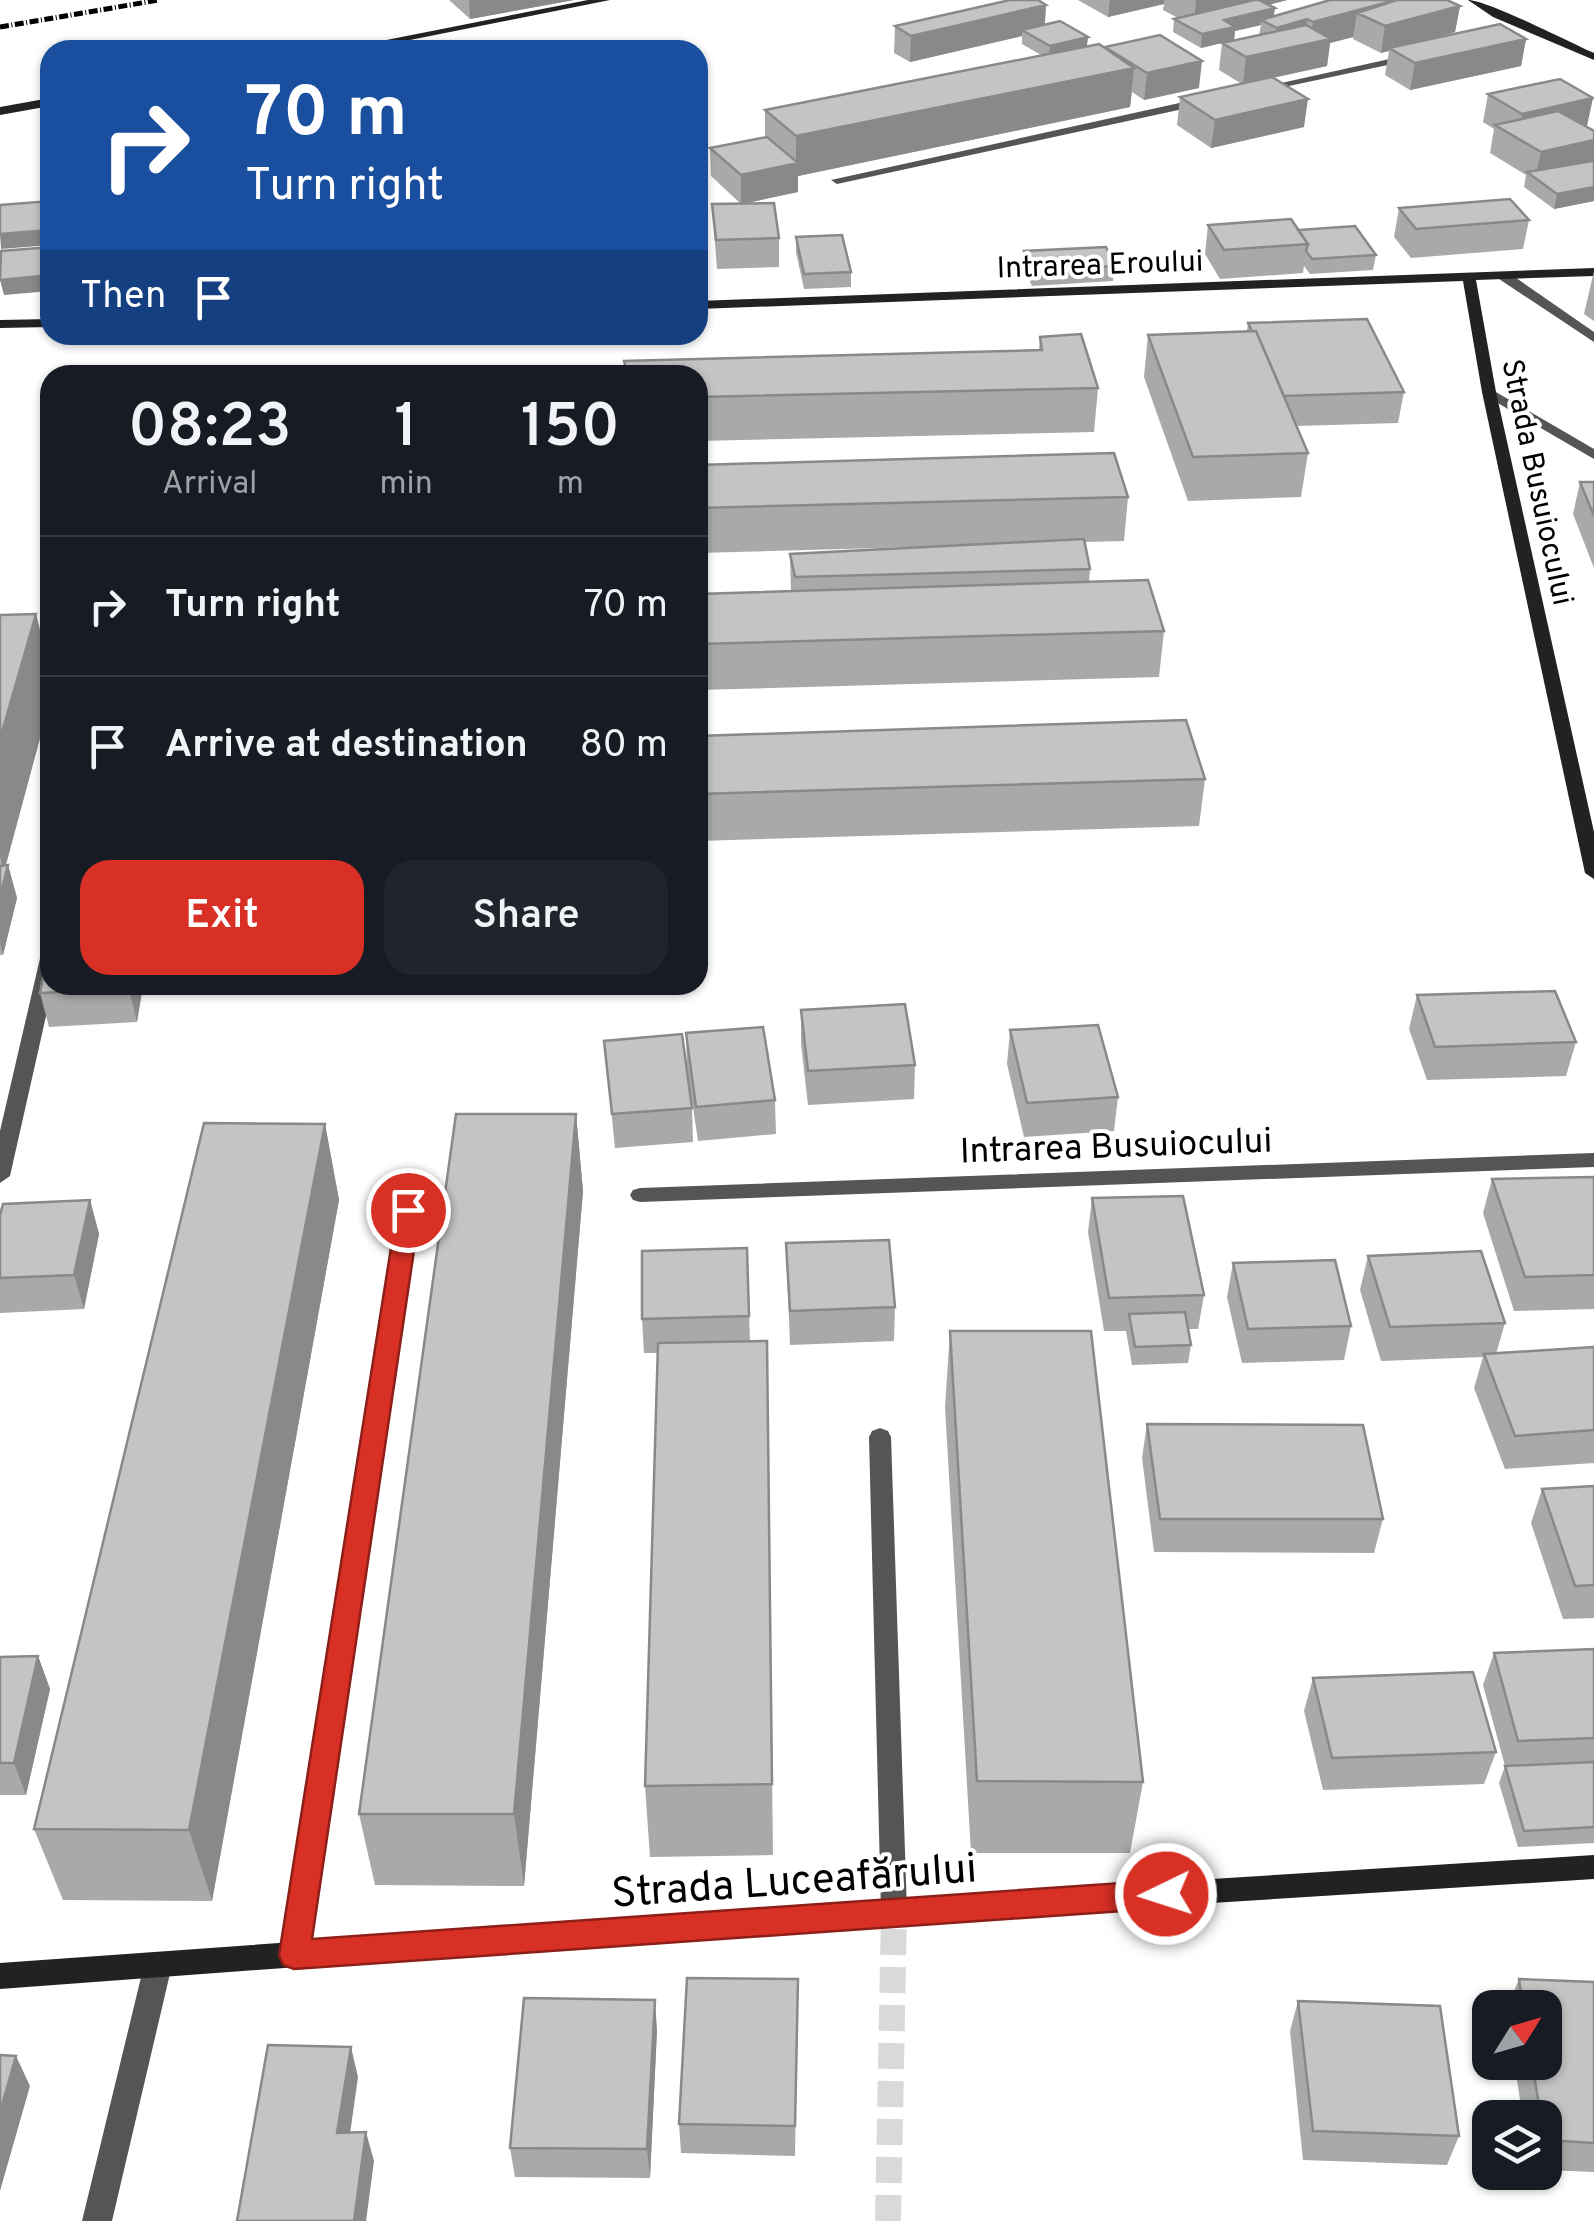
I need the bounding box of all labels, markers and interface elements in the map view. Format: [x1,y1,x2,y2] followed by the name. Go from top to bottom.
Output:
[245,72,408,161] text: 70 m
[80,80,210,210] icon: right
[245,159,444,216] text: Turn right
[996,244,1204,289] street label: Intrarea Eroului
[186,270,241,325] icon: arrive
[80,273,166,322] text: Then
[1491,356,1580,609] street label: Strada Busuiocului
[128,392,291,468] text: 08:23
[394,392,418,468] text: 1
[521,392,620,468] text: 150
[162,465,257,505] text: Arrival
[379,465,433,505] text: min
[557,465,584,505] text: m
[80,579,135,634] icon: right
[165,582,340,631] text: Turn right
[584,582,668,631] text: 70 m
[80,719,135,774] icon: arrive
[165,722,528,771] text: Arrive at destination
[580,722,668,771] text: 80 m
[80,860,364,975] button: Exit
[384,860,668,975] button: Share
[959,1121,1273,1175] street label: Intrarea Busuiocului
[366,1168,451,1253] pin
[381,1183,436,1238] icon: arrive
[1114,1842,1218,1946] position arrow
[610,1844,979,1923] street label: Strada Luceafărului
[1472,1990,1562,2080] north arrow
[1472,1990,1562,2190] map controls
[1472,2100,1562,2190] button: layers

